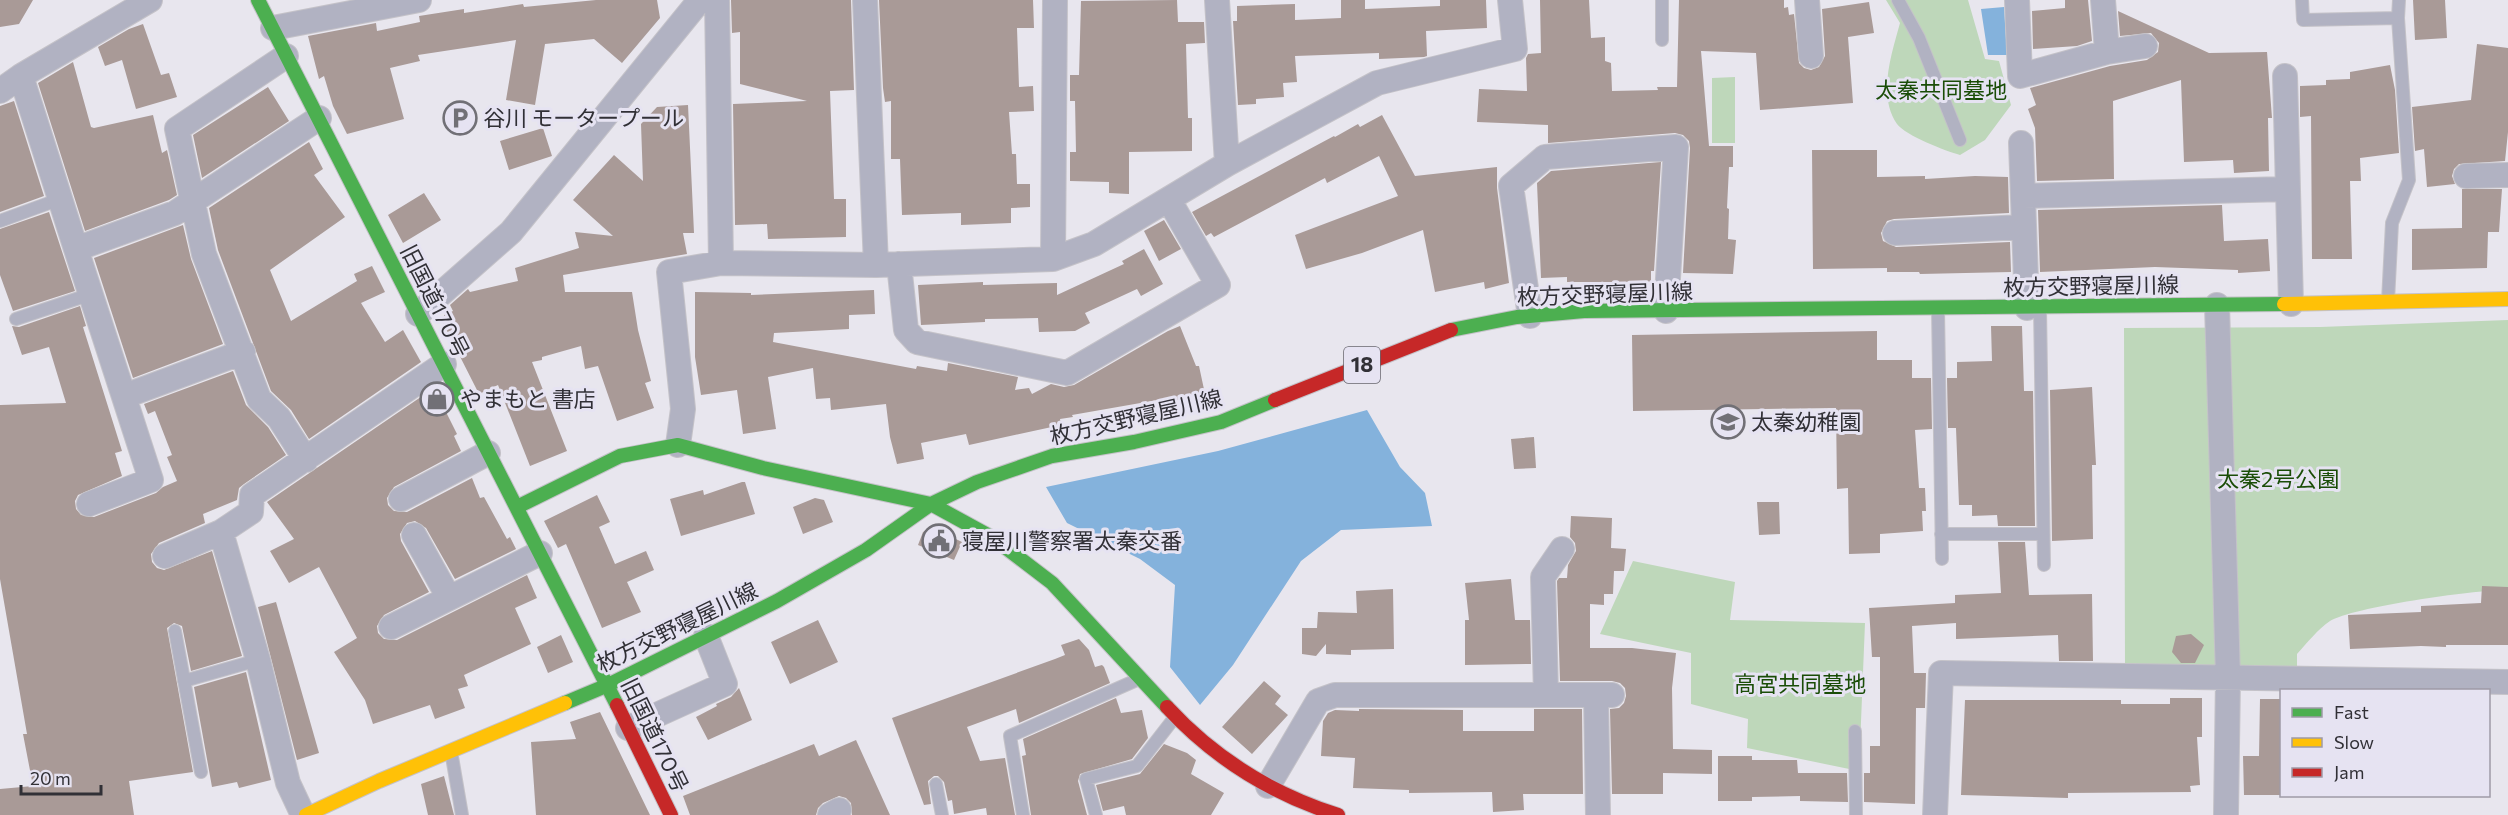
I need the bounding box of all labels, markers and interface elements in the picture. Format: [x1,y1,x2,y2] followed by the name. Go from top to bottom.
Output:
[1875,76,2007,103] park label: 太秦共同墓地
[442,100,478,136] parking icon: 谷川 モータープール
[483,104,684,131] place label: 谷川 モータープール
[395,240,475,362] street label: 旧国道170号
[2003,270,2179,301] street label: 枚方交野寝屋川線
[1517,277,1693,310] street label: 枚方交野寝屋川線
[1344,347,1380,383] road number: 18
[419,381,455,417] shop icon: やまもと 書店
[1047,384,1225,449] street label: 枚方交野寝屋川線
[460,385,596,412] place label: やまもと 書店
[1710,404,1746,440] school or university icon: 太秦幼稚園
[1751,408,1861,435] place label: 太秦幼稚園
[2217,465,2339,492] park label: 太秦2号公園
[921,523,957,559] public building icon: 寝屋川警察署太秦交番
[962,527,1182,554] place label: 寝屋川警察署太秦交番
[592,576,762,677] street label: 枚方交野寝屋川線
[1734,670,1866,697] park label: 高宮共同墓地
[616,673,695,796] street label: 旧国道170号
[2280,689,2490,797] legend
[2334,701,2369,723] text: Fast
[2334,731,2374,753] text: Slow
[21,758,100,796] scale bar
[2334,761,2364,783] text: Jam
[30,767,71,789] text: 20 m

